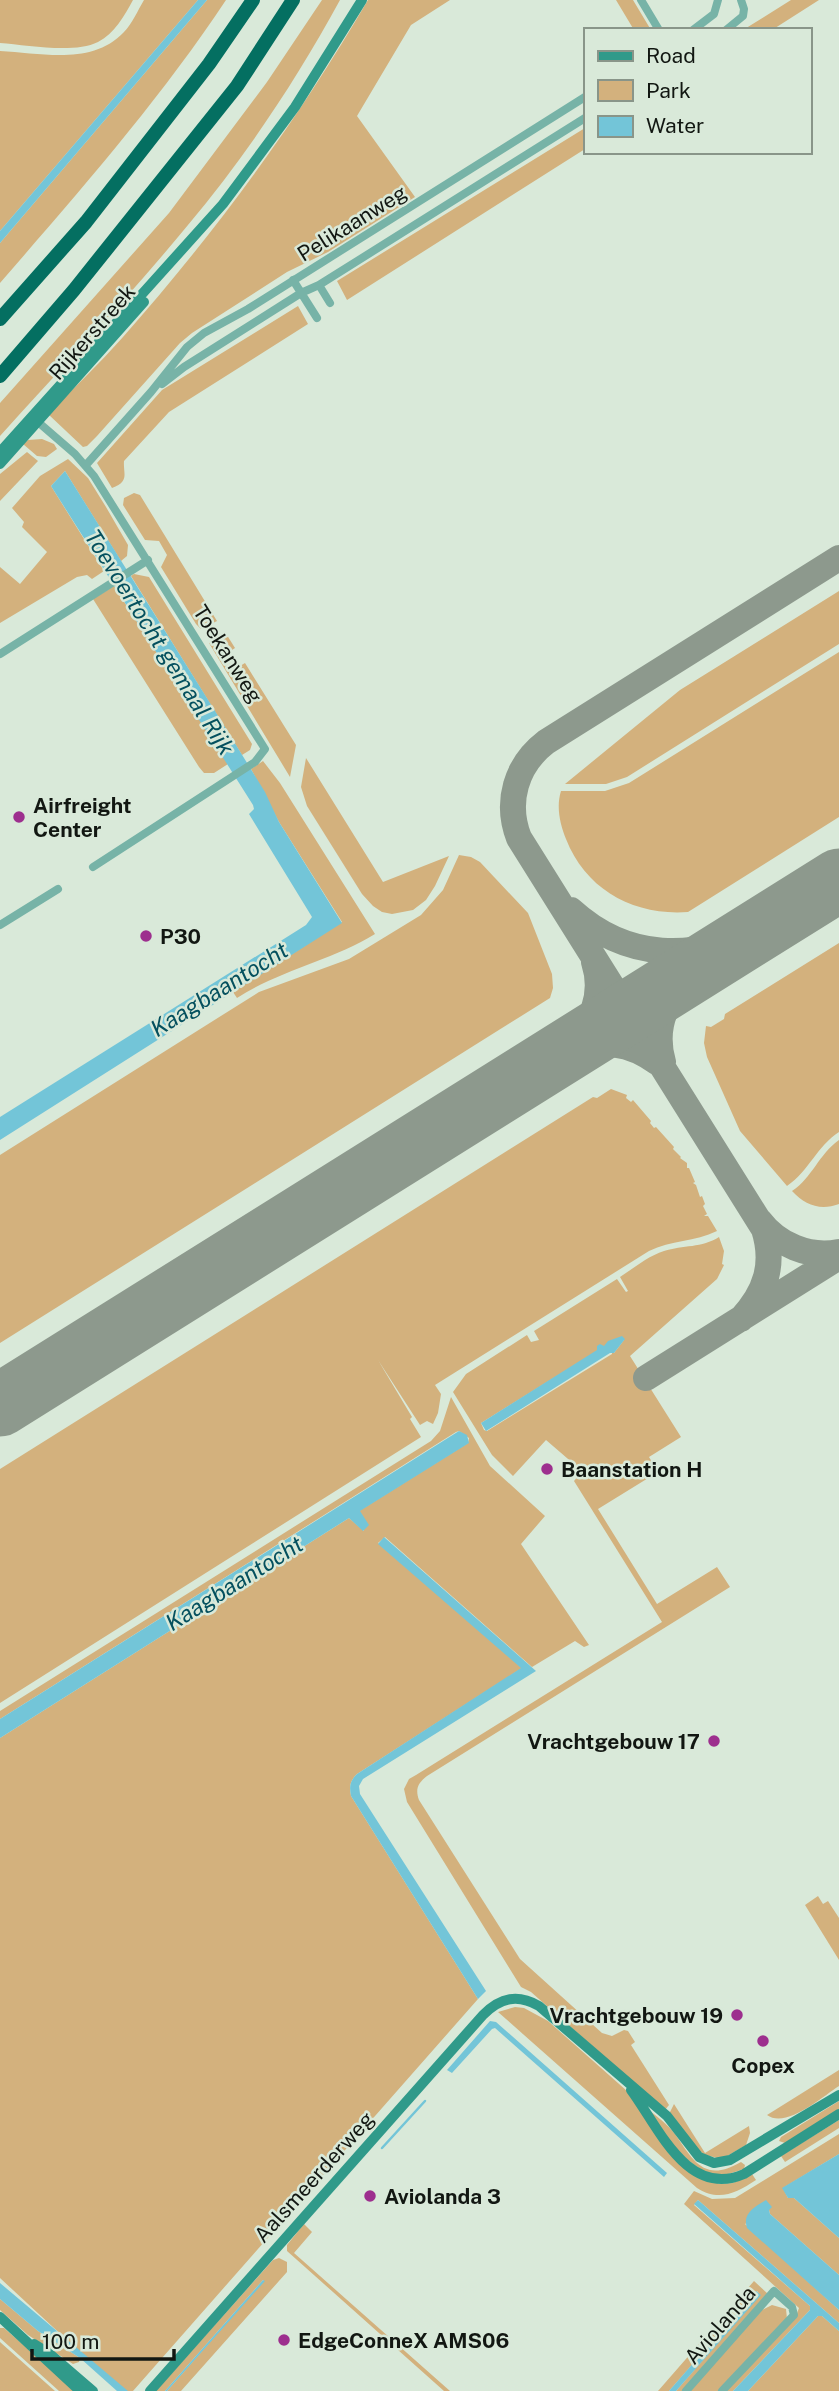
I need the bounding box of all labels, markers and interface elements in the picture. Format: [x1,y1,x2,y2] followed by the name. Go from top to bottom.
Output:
[584,28,811,154] legend
[646,43,696,68] text: Road
[646,78,691,103] text: Park
[646,113,704,138] text: Water
[293,179,411,267] street label: Pelikaanweg
[44,279,140,385] street label: Rijkerstreek
[79,524,241,760] water label: Toevoertocht gemaal Rijk
[188,600,268,708] street label: Toekanweg
[33,793,132,842] place label: Airfreight Center
[11,809,27,825] marker: Airfreight Center
[160,924,201,949] place label: P30
[138,928,154,944] marker: P30
[145,936,293,1042] water label: Kaagbaantocht
[561,1457,702,1482] place label: Baanstation H
[539,1461,555,1477] marker: Baanstation H
[160,1530,308,1636] water label: Kaagbaantocht
[527,1729,700,1754] place label: Vrachtgebouw 17
[706,1733,722,1749] marker: Vrachtgebouw 17
[550,2003,723,2028] place label: Vrachtgebouw 19
[729,2007,745,2023] marker: Vrachtgebouw 19
[755,2033,771,2049] marker: Copex
[731,2053,795,2078] place label: Copex
[249,2107,379,2247] street label: Aalsmeerderweg
[384,2184,501,2209] place label: Aviolanda 3
[362,2188,378,2204] marker: Aviolanda 3
[679,2281,761,2369] street label: Aviolanda
[32,2318,173,2362] scale bar
[298,2328,509,2353] place label: EdgeConneX AMS06
[42,2329,99,2354] text: 100 m
[276,2332,292,2348] marker: EdgeConneX AMS06

